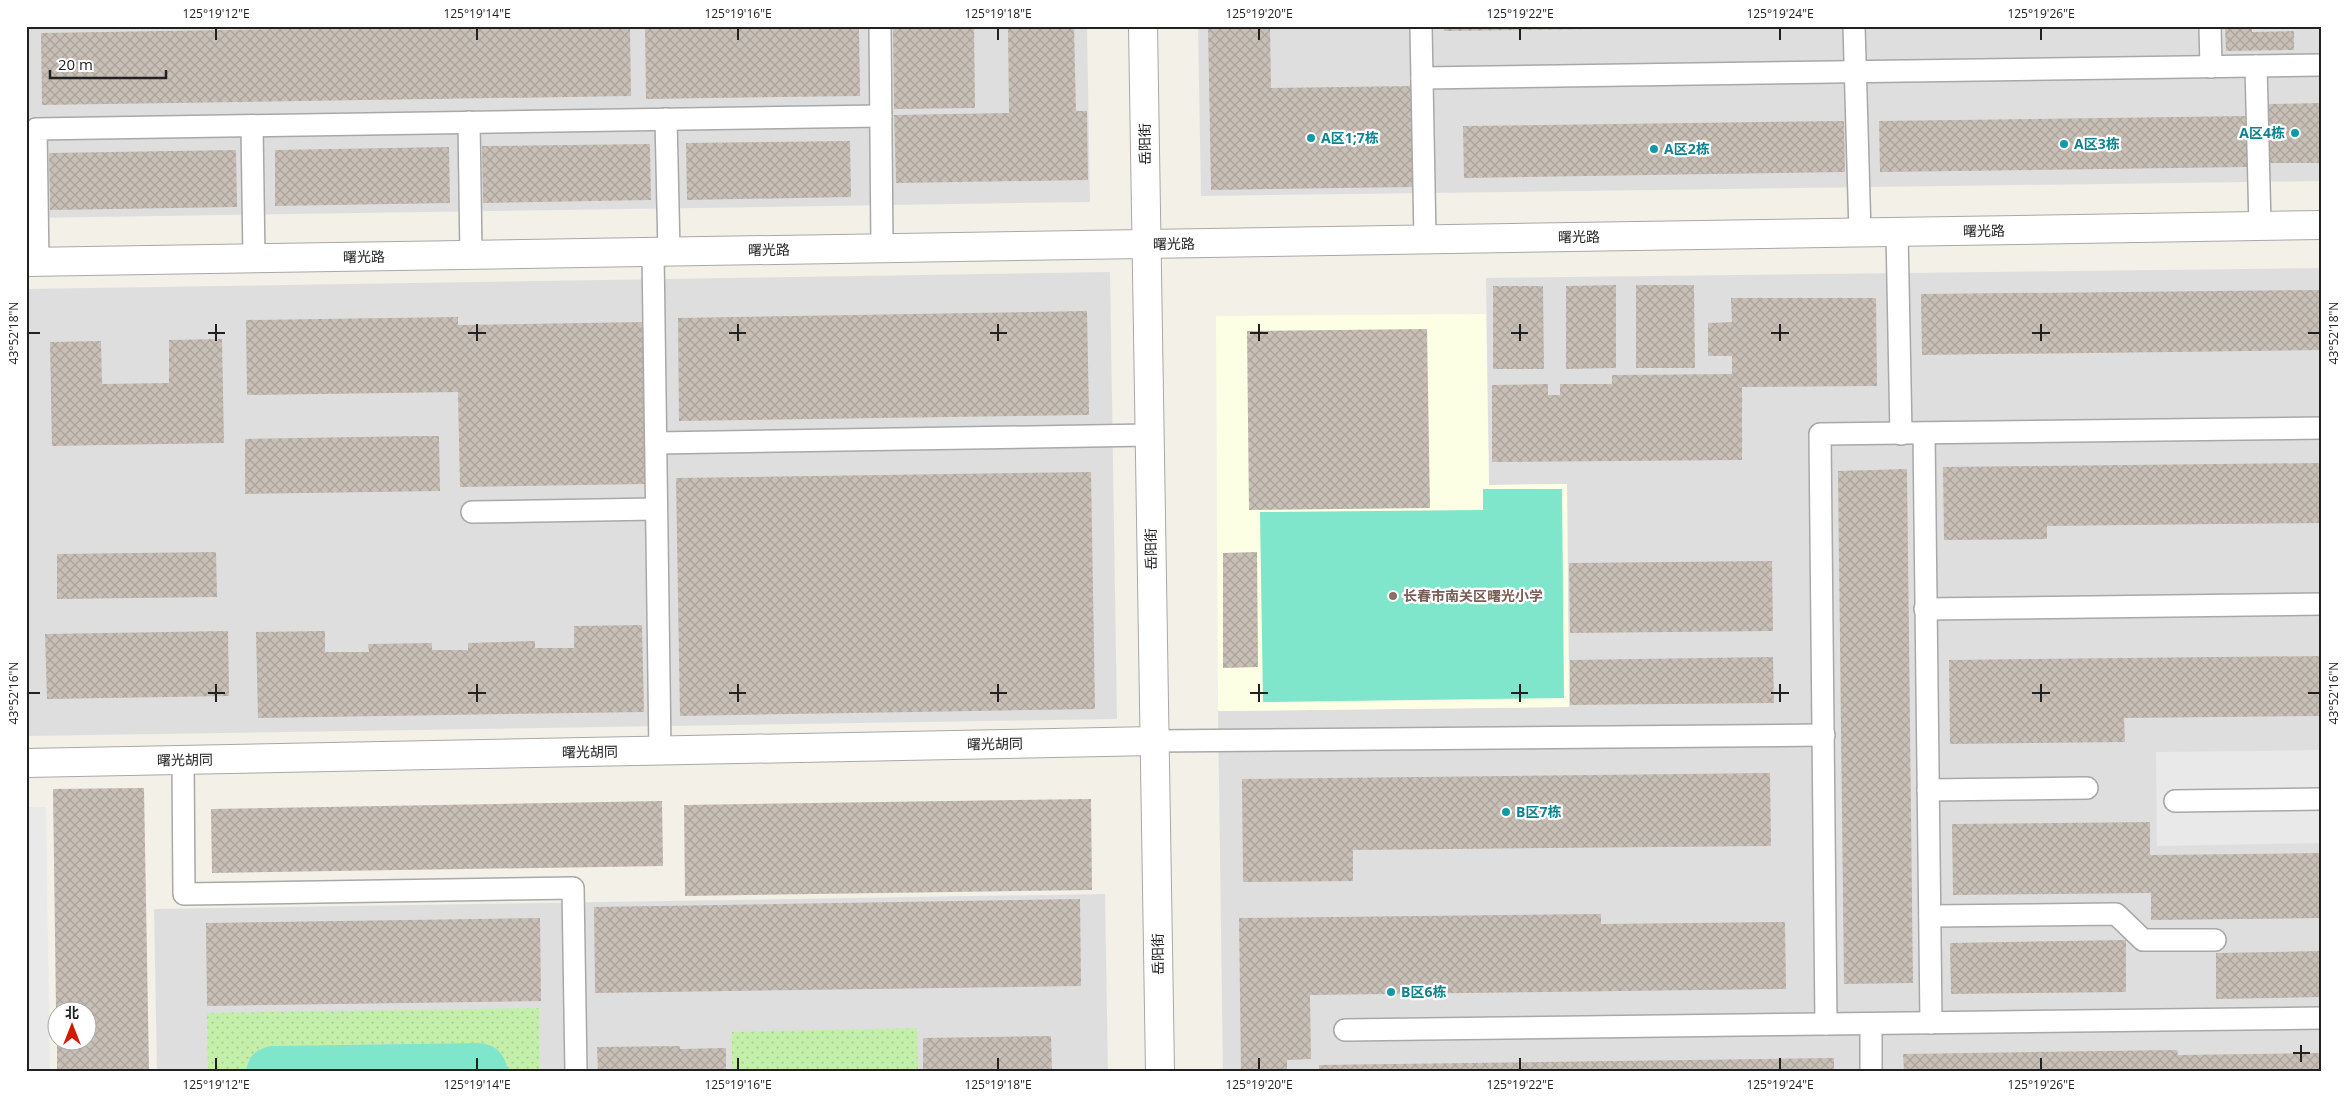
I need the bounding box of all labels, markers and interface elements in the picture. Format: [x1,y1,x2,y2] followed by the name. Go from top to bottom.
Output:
[182,5,250,22] text: 125°19'12"E
[443,5,511,22] text: 125°19'14"E
[704,5,772,22] text: 125°19'16"E
[964,5,1032,22] text: 125°19'18"E
[1225,5,1293,22] text: 125°19'20"E
[1486,5,1554,22] text: 125°19'22"E
[1746,5,1814,22] text: 125°19'24"E
[2007,5,2075,22] text: 125°19'26"E
[50,48,166,80] scale bar
[58,54,93,74] text: 20 m
[1135,123,1154,165] street label: 岳阳街
[2239,123,2285,142] place label: A区4栋
[2289,127,2301,139] marker: A区4栋
[1321,128,1379,147] place label: A区1;7栋
[1305,132,1317,144] marker: A区1;7栋
[2074,134,2120,153] place label: A区3栋
[2058,138,2070,150] marker: A区3栋
[1664,139,1710,158] place label: A区2栋
[1648,143,1660,155] marker: A区2栋
[1963,221,2005,240] street label: 曙光路
[1558,227,1600,246] street label: 曙光路
[1153,234,1195,253] street label: 曙光路
[748,240,790,259] street label: 曙光路
[343,247,385,266] street label: 曙光路
[5,302,22,364] text: 43°52'18"N
[2325,302,2342,364] text: 43°52'18"N
[1141,528,1160,570] street label: 岳阳街
[1403,586,1543,605] place label: 长春市南关区曙光小学
[1387,590,1399,602] marker: 长春市南关区曙光小学
[5,662,22,724] text: 43°52'16"N
[2325,662,2342,724] text: 43°52'16"N
[967,734,1023,753] street label: 曙光胡同
[562,742,618,761] street label: 曙光胡同
[157,750,213,769] street label: 曙光胡同
[1516,802,1561,821] place label: B区7栋
[1500,806,1512,818] marker: B区7栋
[1148,933,1167,975] street label: 岳阳街
[1401,982,1446,1001] place label: B区6栋
[1385,986,1397,998] marker: B区6栋
[48,1000,98,1050] north arrow
[65,1003,79,1022] text: 北
[182,1076,250,1093] text: 125°19'12"E
[443,1076,511,1093] text: 125°19'14"E
[704,1076,772,1093] text: 125°19'16"E
[964,1076,1032,1093] text: 125°19'18"E
[1225,1076,1293,1093] text: 125°19'20"E
[1486,1076,1554,1093] text: 125°19'22"E
[1746,1076,1814,1093] text: 125°19'24"E
[2007,1076,2075,1093] text: 125°19'26"E

